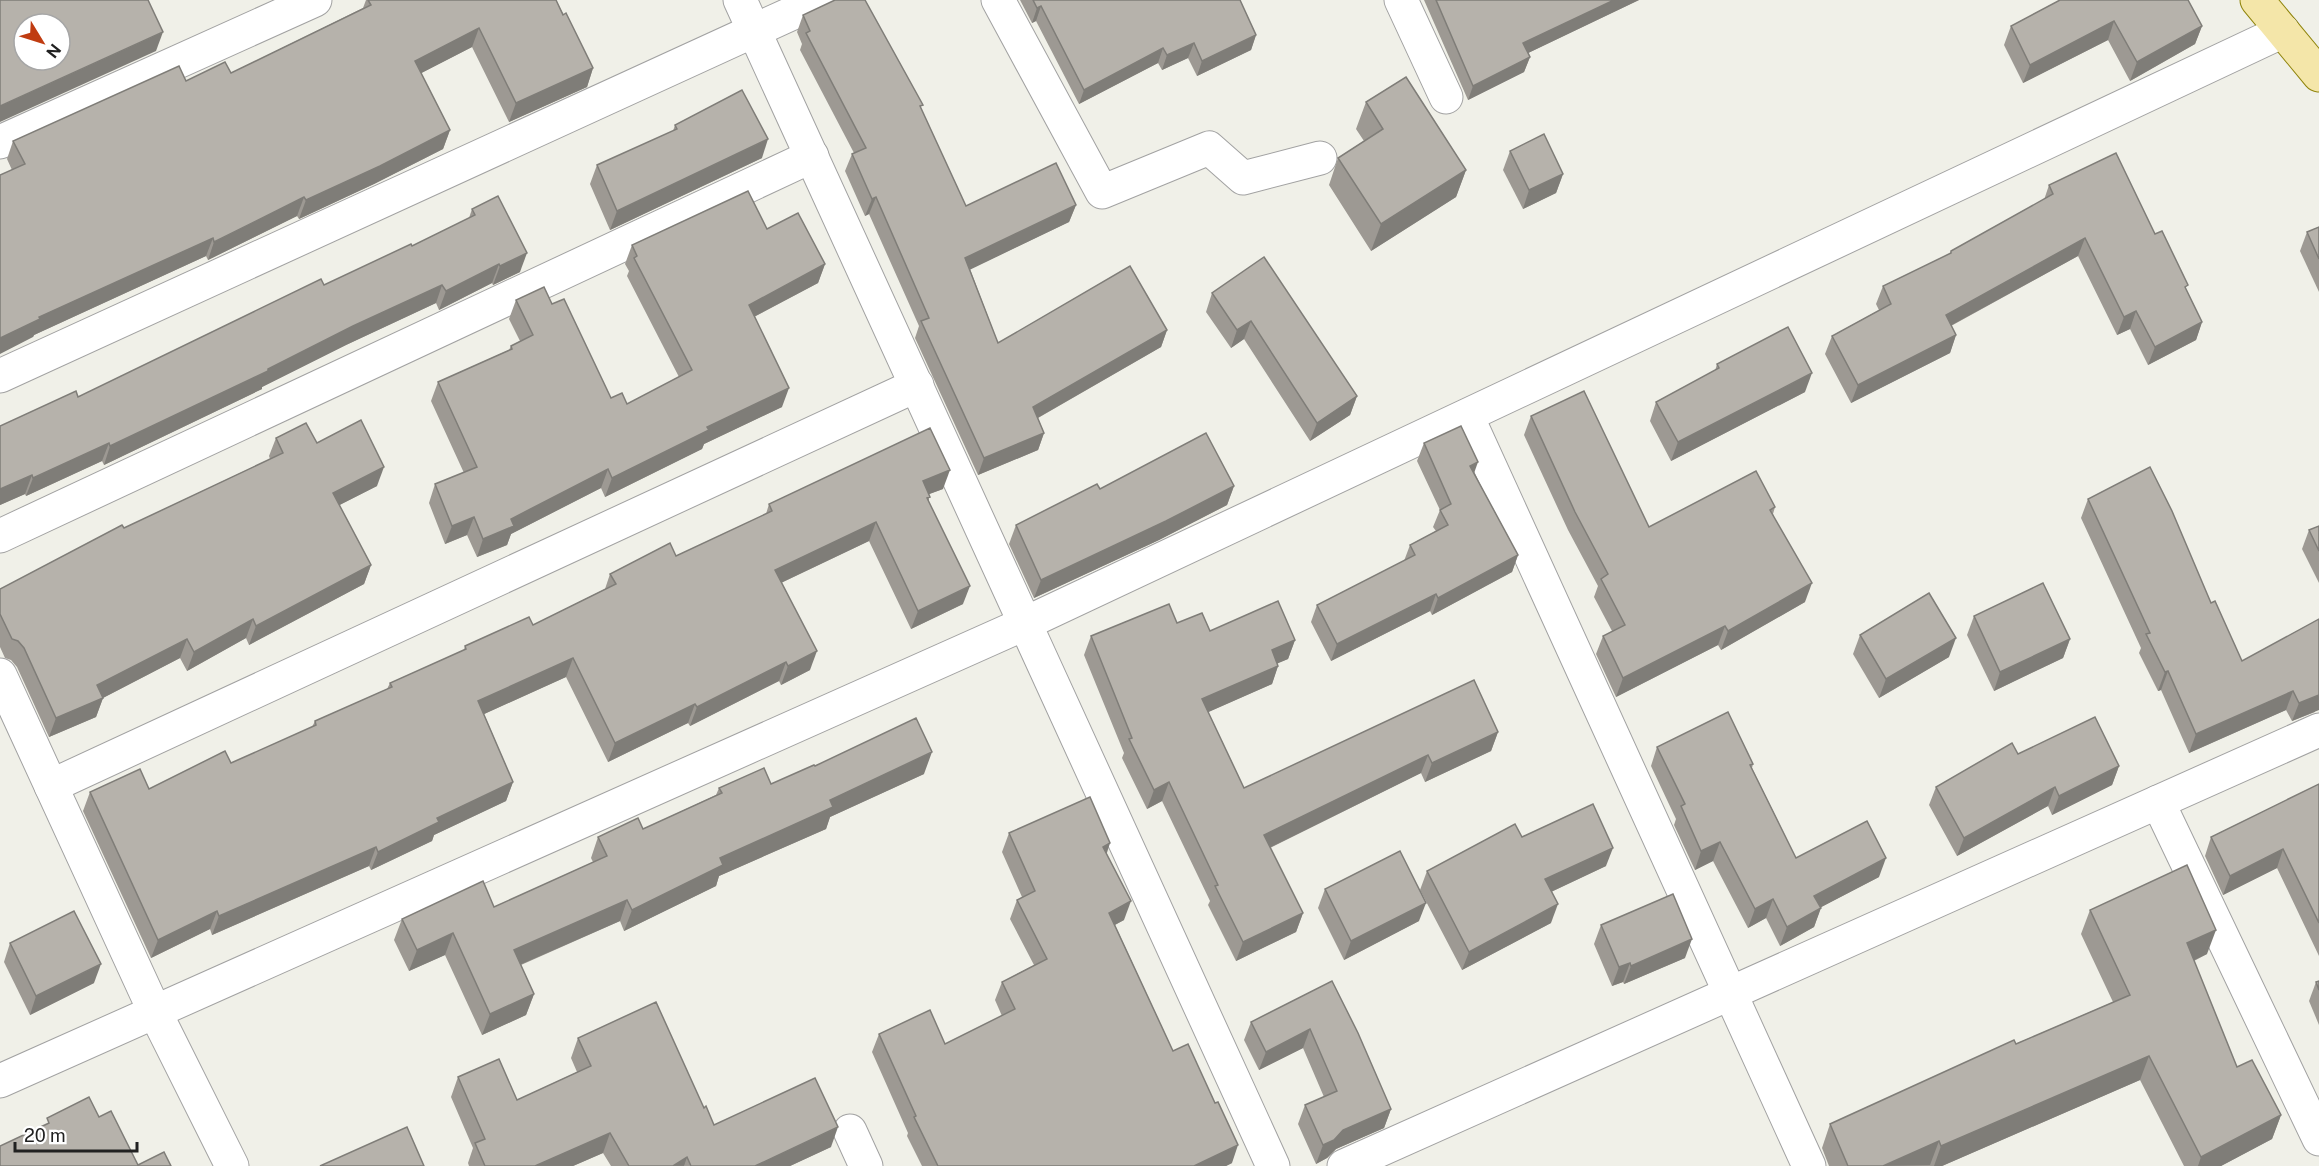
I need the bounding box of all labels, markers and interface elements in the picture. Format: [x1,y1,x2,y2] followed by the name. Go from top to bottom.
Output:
[12,12,72,72] north arrow
[42,40,65,62] text: N
[15,1115,136,1153] scale bar
[24,1125,66,1146] text: 20 m

